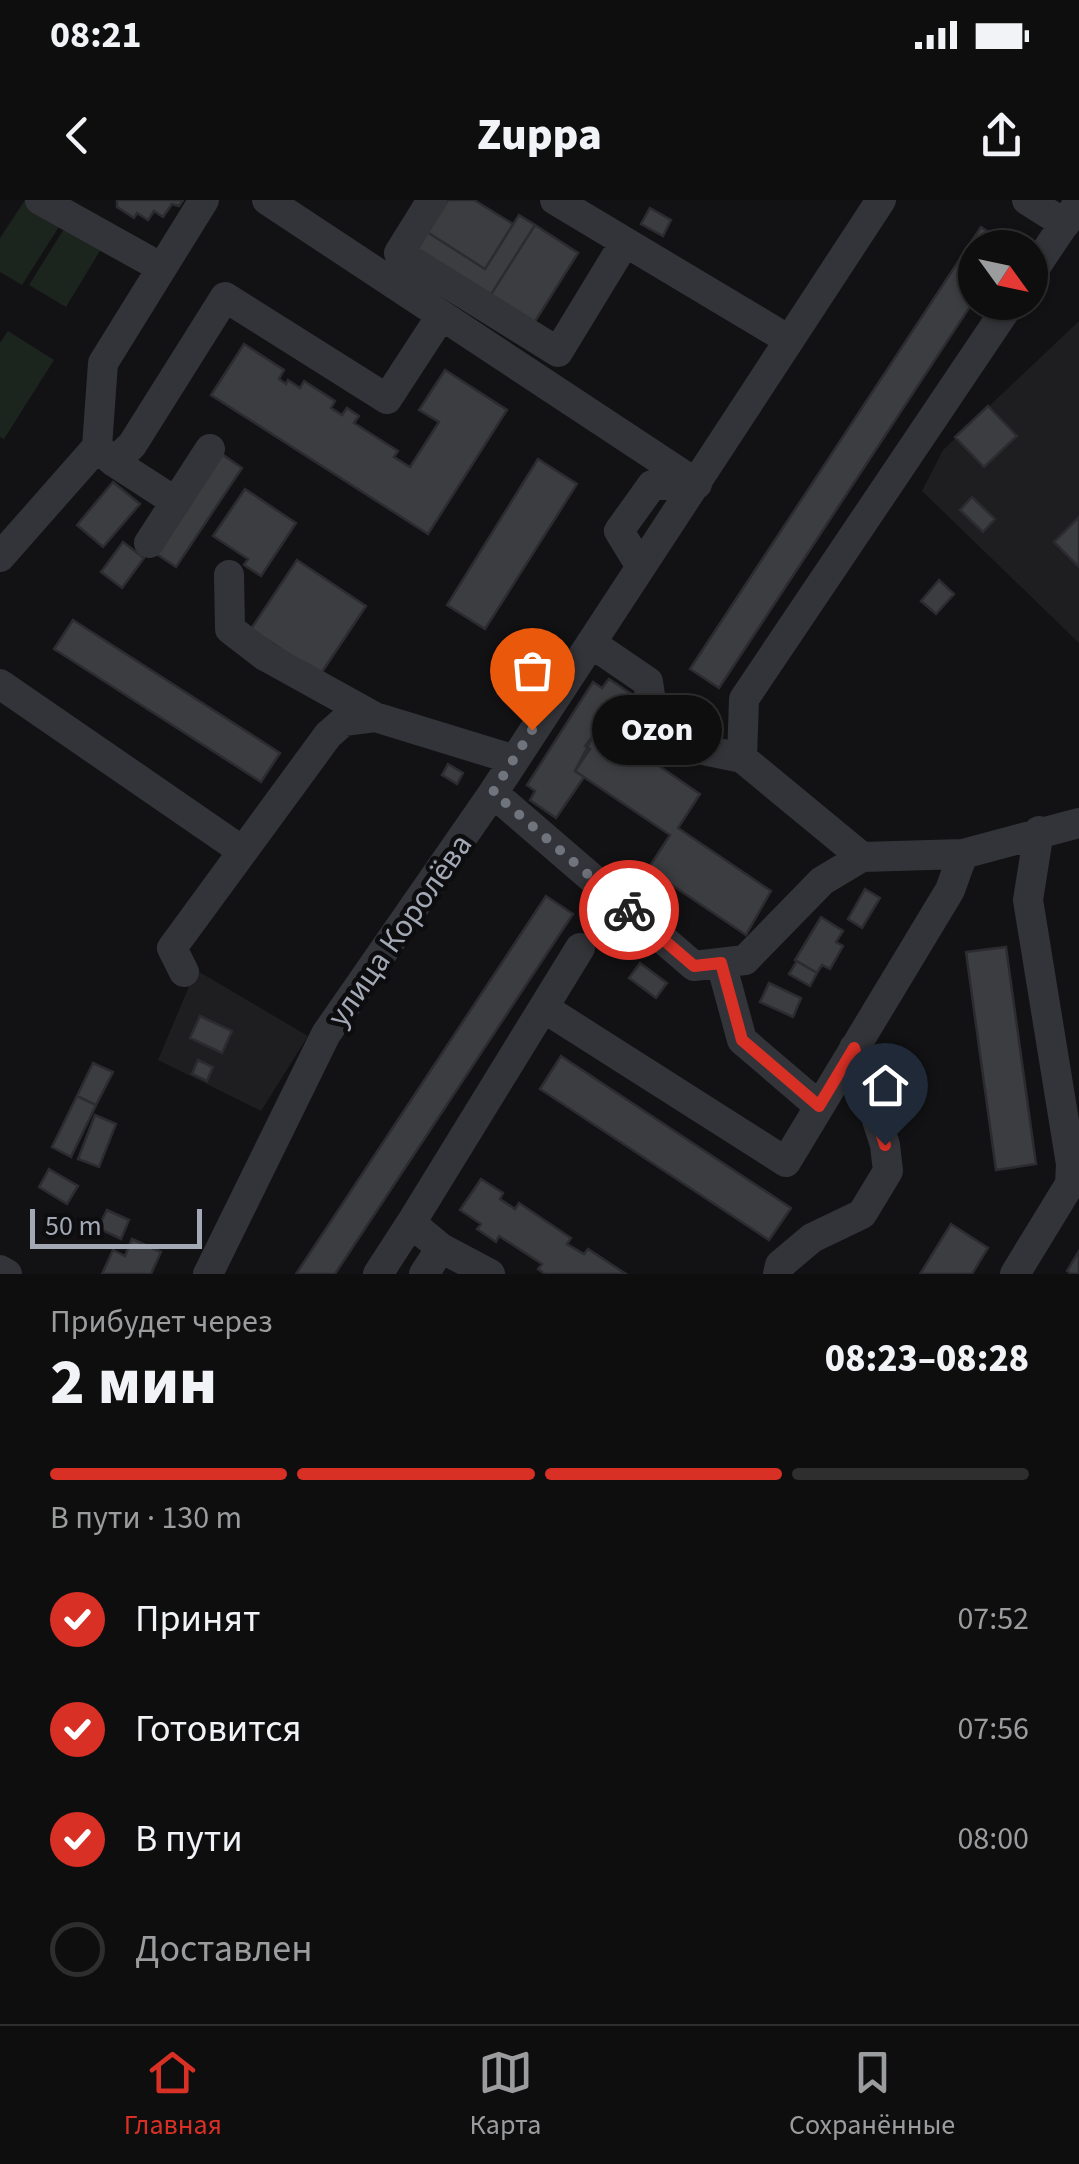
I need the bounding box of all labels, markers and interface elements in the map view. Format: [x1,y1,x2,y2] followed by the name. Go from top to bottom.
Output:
[50,8,142,62] text: 08:21
[477,103,602,167] text: Zuppa
[50,108,105,163] icon: back
[974,108,1029,163] icon: share
[958,230,1048,320] north arrow
[958,230,1048,320] map controls
[490,628,575,731] pin
[505,643,560,698] icon: bag
[592,695,722,765] callout: Ozon
[621,707,693,753] text: Ozon
[316,825,484,1036] street label: улица Королёва
[579,860,679,960] courier
[602,883,657,938] icon: bike
[843,1043,928,1146] pin
[858,1058,913,1113] icon: home
[30,1204,202,1248] scale bar
[45,1206,102,1246] text: 50 m
[50,1299,273,1345] text: Прибудет через
[825,1332,1029,1386] text: 08:23–08:28
[50,1336,217,1429] text: 2 мин
[50,1495,242,1541] text: В пути · 130 m
[50,1592,105,1647] icon: check
[135,1592,260,1646] text: Принят
[957,1596,1029,1642] text: 07:52
[50,1702,105,1757] icon: check
[135,1702,302,1756] text: Готовится
[957,1706,1029,1752] text: 07:56
[50,1812,105,1867] icon: check
[135,1812,243,1866] text: В пути
[957,1816,1029,1862] text: 08:00
[135,1922,313,1976] text: Доставлен
[124,2045,222,2145] tab: Главная
[470,2045,541,2145] tab: Карта
[789,2045,955,2145] tab: Сохранённые

